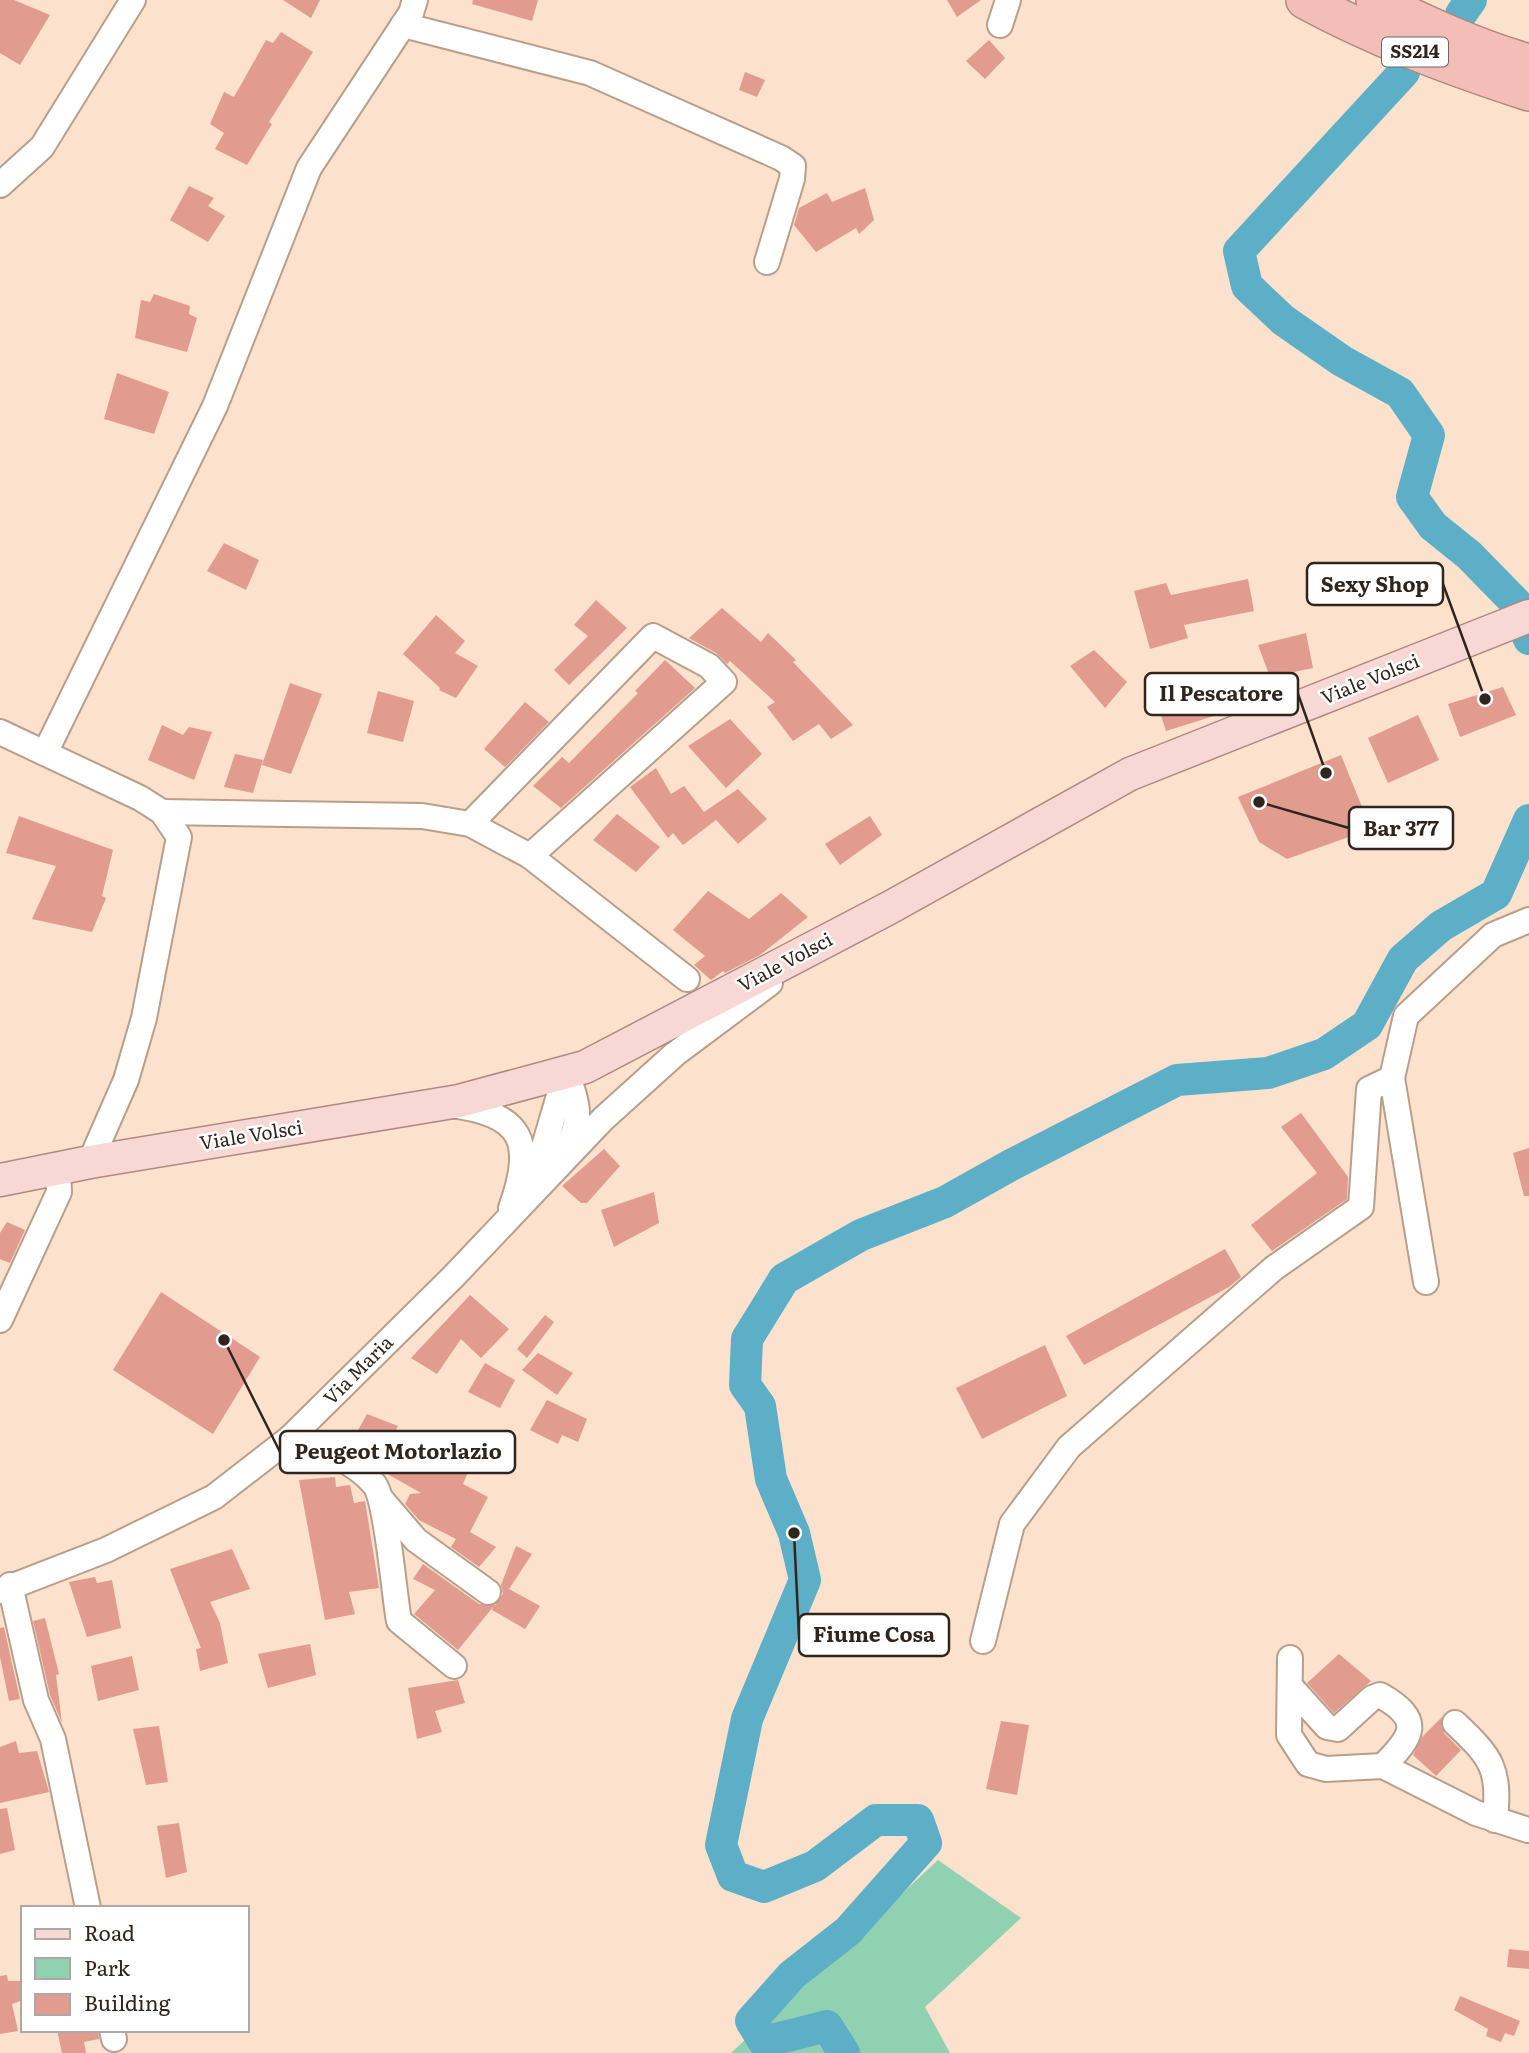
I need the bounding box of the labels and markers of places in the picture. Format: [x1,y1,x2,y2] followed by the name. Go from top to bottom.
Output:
[1307,563,1443,605] callout: Sexy Shop
[1145,673,1298,715] callout: Il Pescatore
[1349,807,1453,849] callout: Bar 377
[280,1431,515,1473] callout: Peugeot Motorlazio
[799,1614,949,1656] callout: Fiume Cosa

